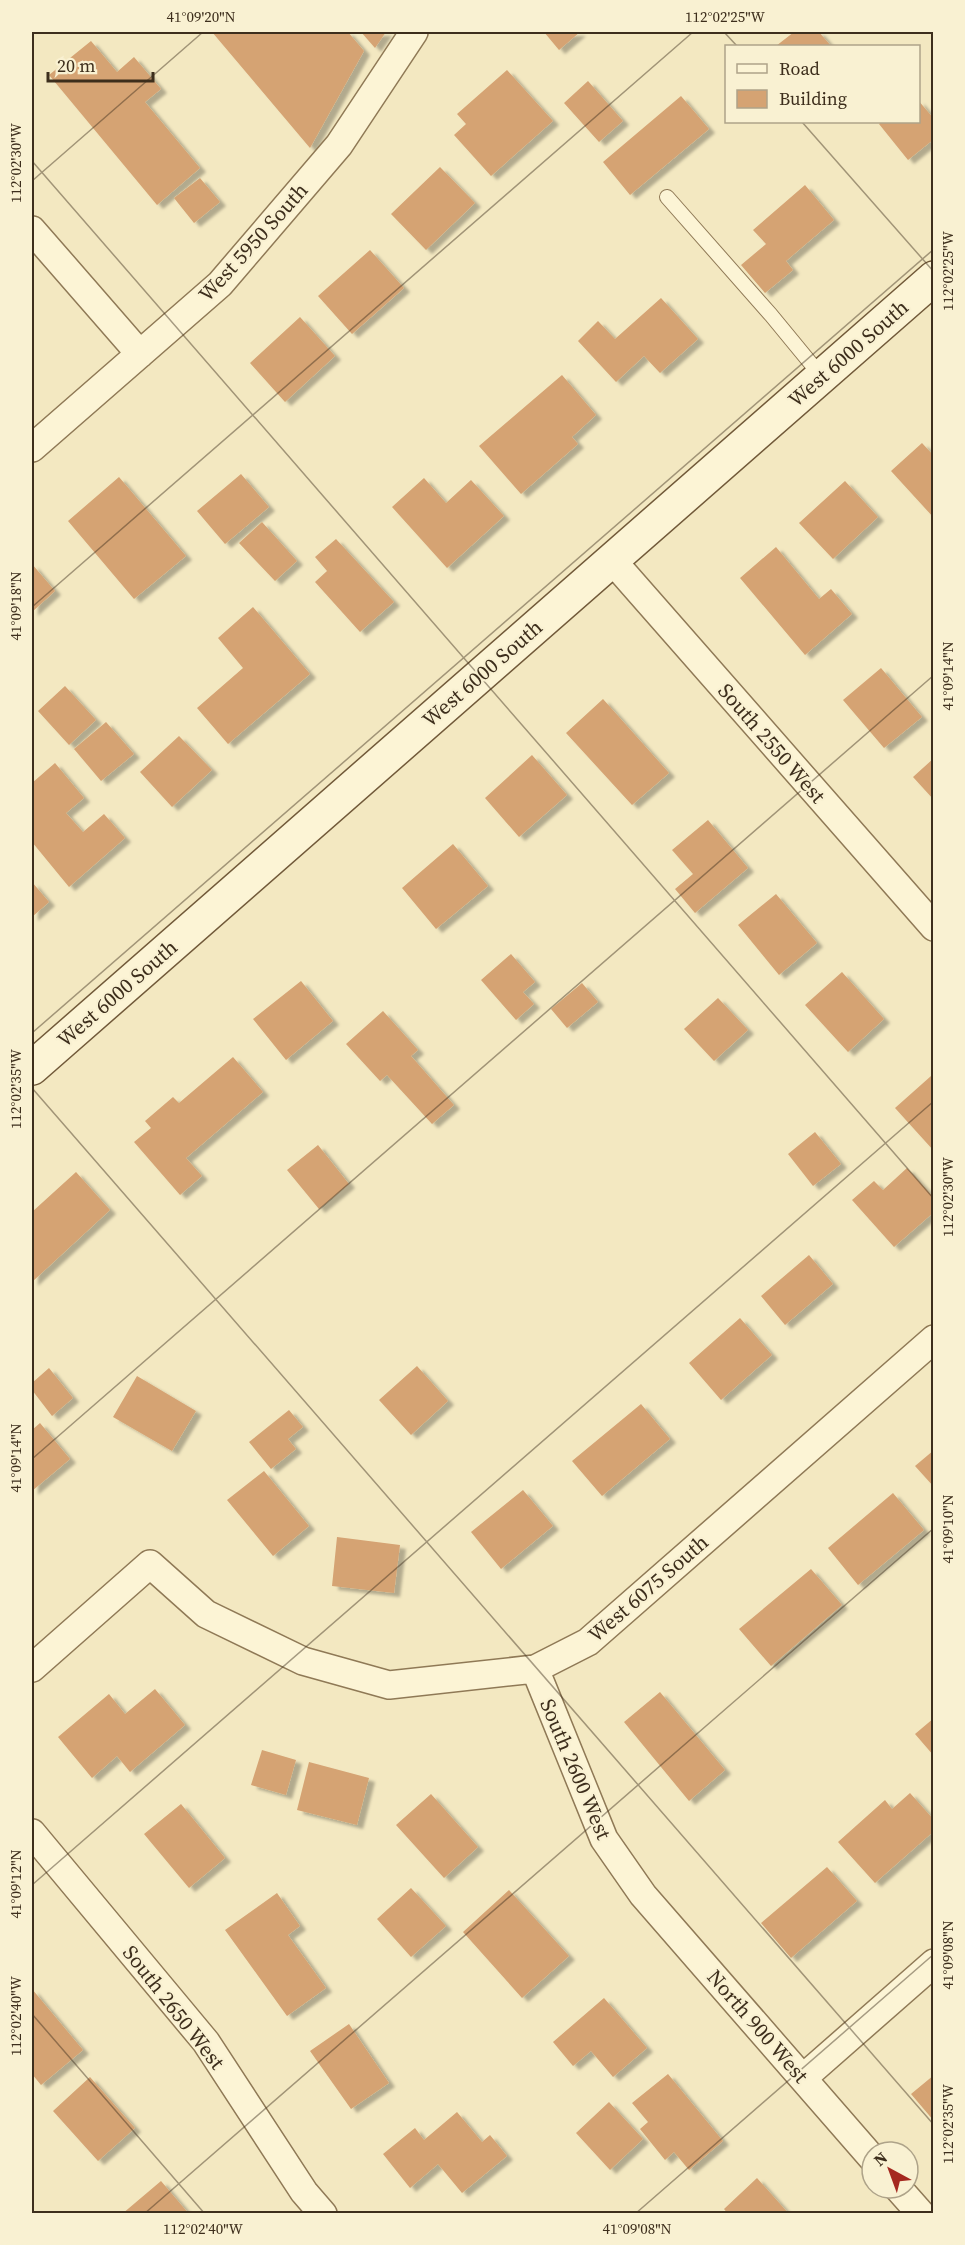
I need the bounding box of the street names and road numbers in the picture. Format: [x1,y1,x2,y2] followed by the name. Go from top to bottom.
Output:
[192,176,314,308] street label: West 5950 South
[782,293,914,413] street label: West 6000 South
[416,613,548,733] street label: West 6000 South
[712,677,832,809] street label: South 2550 West
[51,933,183,1053] street label: West 6000 South
[582,1528,714,1648] street label: West 6075 South
[533,1694,619,1844] street label: South 2600 West
[116,1939,232,2075] street label: South 2650 West
[701,1963,815,2089] street label: North 900 West

